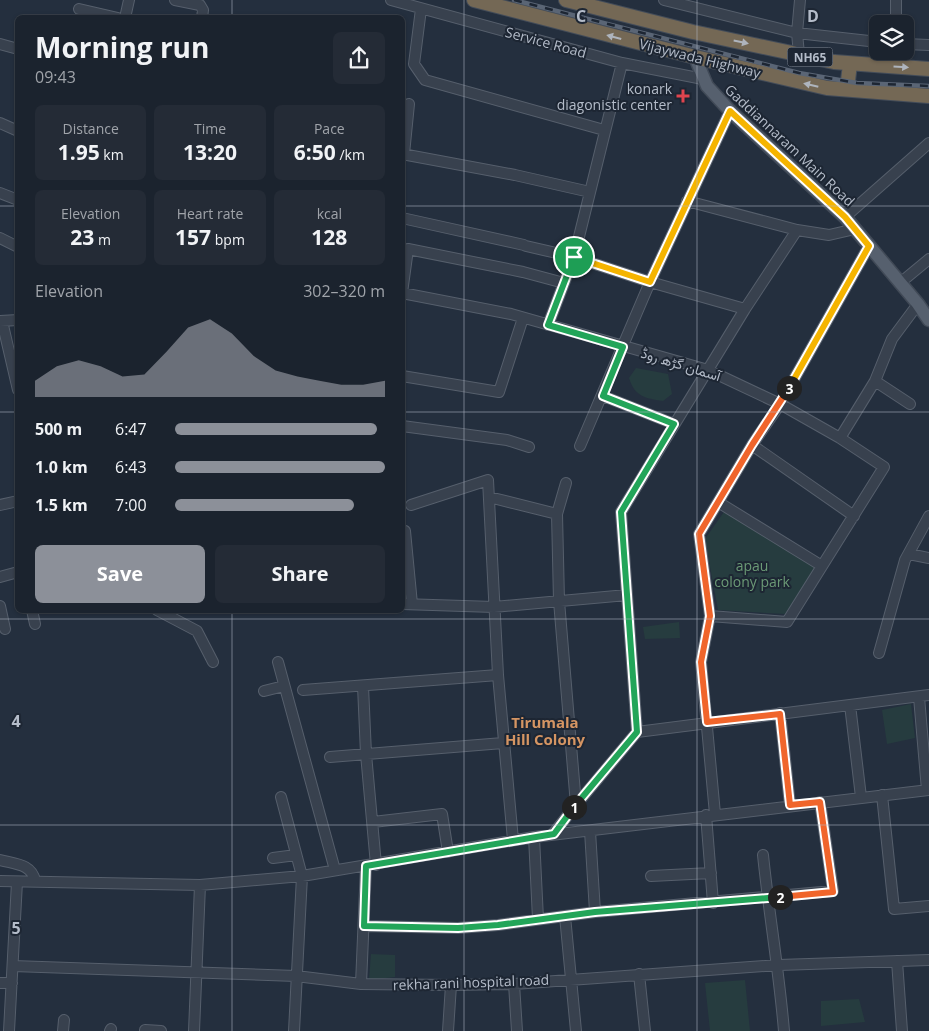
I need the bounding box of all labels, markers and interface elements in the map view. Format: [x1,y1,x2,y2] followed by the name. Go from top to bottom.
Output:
[576,5,586,27] text: C
[807,5,819,27] text: D
[869,15,914,60] map controls
[869,15,914,60] button: layers
[503,22,589,62] street label: Service Road
[35,28,209,66] text: Morning run
[333,32,385,84] button: share
[606,32,621,40] one-way arrow
[637,34,764,83] street label: Vijaywada Highway
[733,38,749,46] one-way arrow
[788,48,832,66] road number: NH65
[893,64,909,72] one-way arrow
[35,66,76,88] text: 09:43
[557,79,673,114] place label: konark diagonistic center
[721,80,859,210] street label: Gaddiannaram Main Road
[803,81,819,89] one-way arrow
[676,89,690,103] marker: konark diagonistic center
[63,119,119,138] text: Distance
[194,119,226,138] text: Time
[314,119,345,138] text: Pace
[58,138,100,166] text: 1.95
[183,138,237,166] text: 13:20
[294,138,336,166] text: 6:50
[100,145,124,164] text: km
[336,145,365,164] text: /km
[61,204,120,223] text: Elevation
[177,204,243,223] text: Heart rate
[317,204,342,223] text: kcal
[70,223,94,251] text: 23
[175,223,211,251] text: 157
[311,223,347,251] text: 128
[94,230,111,249] text: m
[211,230,245,249] text: bpm
[553,236,595,278] pin
[560,243,588,271] icon: arrive
[35,280,103,302] text: Elevation
[303,280,385,302] text: 302–320 m
[639,343,725,386] street label: آسمان گڑھ روڈ
[776,376,802,400] pin: 3
[785,379,794,398] text: 3
[35,418,82,440] text: 500 m
[115,418,147,440] text: 6:47
[35,456,88,478] text: 1.0 km
[115,456,147,478] text: 6:43
[35,494,88,516] text: 1.5 km
[115,494,147,516] text: 7:00
[35,545,205,603] button: Save
[215,545,385,603] button: Share
[714,556,791,591] park label: apau colony park
[11,710,21,732] text: 4
[505,712,586,749] district label: Tirumala Hill Colony
[562,794,586,820] pin: 1
[570,798,579,817] text: 1
[768,884,792,910] pin: 2
[776,888,785,907] text: 2
[11,917,21,939] text: 5
[393,970,549,994] street label: rekha rani hospital road

